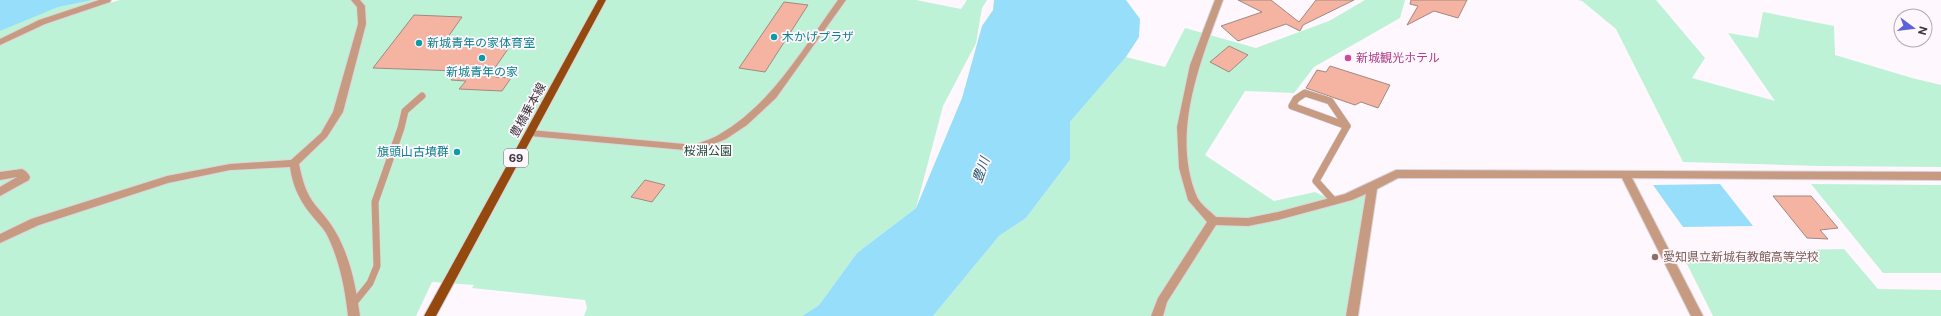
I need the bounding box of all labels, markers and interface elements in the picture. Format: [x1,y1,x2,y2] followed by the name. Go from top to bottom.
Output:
[1893,8,1933,48] north arrow
[1916,25,1930,36] text: N
[782,30,854,44] place label: 木かげプラザ
[769,32,779,42] marker: 木かげプラザ
[427,36,535,50] place label: 新城青年の家体育室
[414,38,424,48] marker: 新城青年の家体育室
[1356,51,1440,65] place label: 新城観光ホテル
[477,53,487,63] marker: 新城青年の家
[1343,53,1353,63] marker: 新城観光ホテル
[446,65,518,79] place label: 新城青年の家
[507,80,549,140] street label: 豊橋乗本線
[684,144,732,158] park label: 桜淵公園
[377,145,449,159] place label: 旗頭山古墳群
[452,147,462,157] marker: 旗頭山古墳群
[504,149,528,167] road number: 69
[970,153,993,185] water label: 豊川
[1663,250,1819,264] place label: 愛知県立新城有教館高等学校
[1650,252,1660,262] marker: 愛知県立新城有教館高等学校

